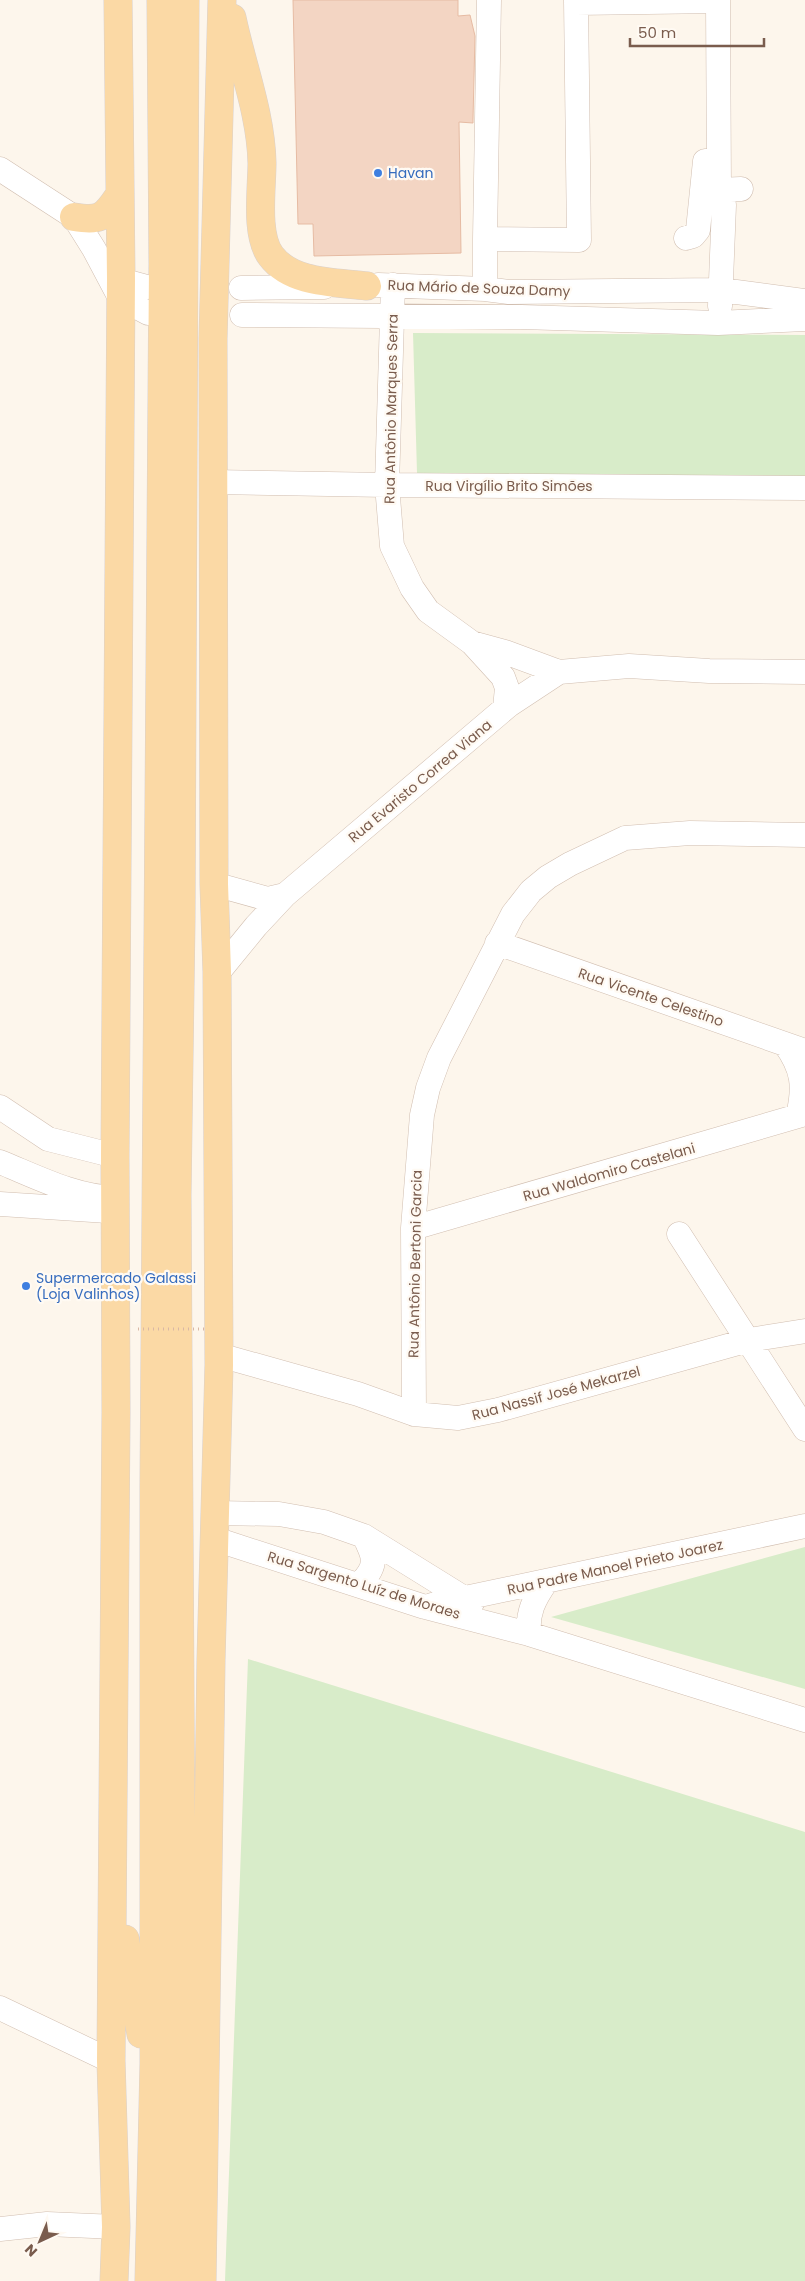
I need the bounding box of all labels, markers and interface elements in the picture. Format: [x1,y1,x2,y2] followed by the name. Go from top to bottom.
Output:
[630,15,764,47] scale bar
[638,22,676,43] text: 50 m
[388,163,433,183] place label: Havan
[372,167,384,179] marker: Havan
[387,275,571,301] street label: Rua Mário de Souza Damy
[379,314,403,504] street label: Rua Antônio Marques Serra
[425,476,593,496] street label: Rua Virgílio Brito Simões
[344,715,496,847] street label: Rua Evaristo Correa Viana
[576,963,726,1031] street label: Rua Vicente Celestino
[521,1138,697,1206] street label: Rua Waldomiro Castelani
[403,1170,427,1358] street label: Rua Antônio Bertoni Garcia
[36,1268,196,1304] place label: Supermercado Galassi (Loja Valinhos)
[20,1280,32,1292] marker: Supermercado Galassi (Loja Valinhos)
[470,1361,642,1425] street label: Rua Nassif José Mekarzel
[505,1534,725,1600] street label: Rua Padre Manoel Prieto Joarez
[265,1546,463,1624] street label: Rua Sargento Luíz de Moraes
[15,2216,65,2266] north arrow
[20,2240,42,2261] text: N

